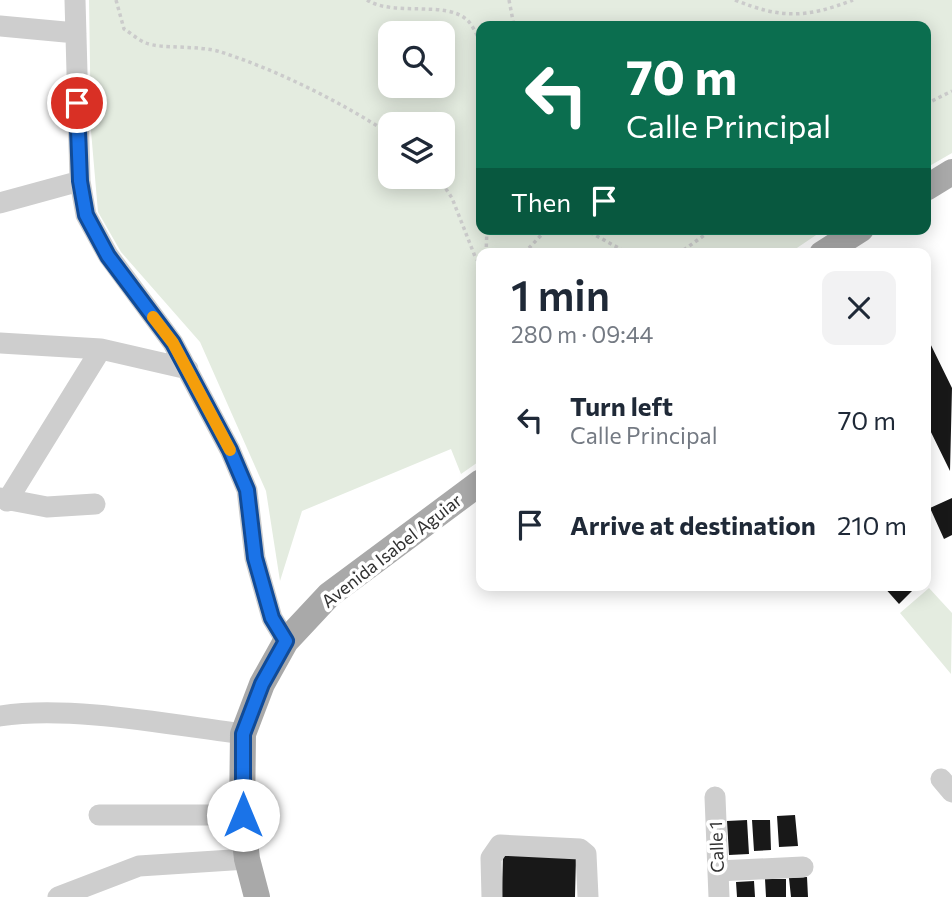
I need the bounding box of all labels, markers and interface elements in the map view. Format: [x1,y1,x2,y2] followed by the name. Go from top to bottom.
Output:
[378,21,455,189] map controls
[378,21,455,98] button: search
[626,45,737,105] text: 70 m
[511,49,602,140] icon: left
[47,73,107,133] pin
[58,84,96,122] icon: arrive
[626,105,831,145] text: Calle Principal
[378,112,455,189] button: layers
[585,182,623,220] icon: arrive
[511,186,571,217] text: Then
[511,268,610,320] text: 1 min
[822,271,896,345] button: close
[511,320,653,348] text: 280 m · 09:44
[570,390,673,421] text: Turn left
[511,401,549,439] icon: left
[838,404,896,435] text: 70 m
[570,421,717,449] text: Calle Principal
[317,489,466,612] street label: Avenida Isabel Aguiar
[511,506,549,544] icon: arrive
[570,509,816,540] text: Arrive at destination
[837,509,907,540] text: 210 m
[206,778,280,852] position arrow
[704,821,728,873] street label: Calle 1

